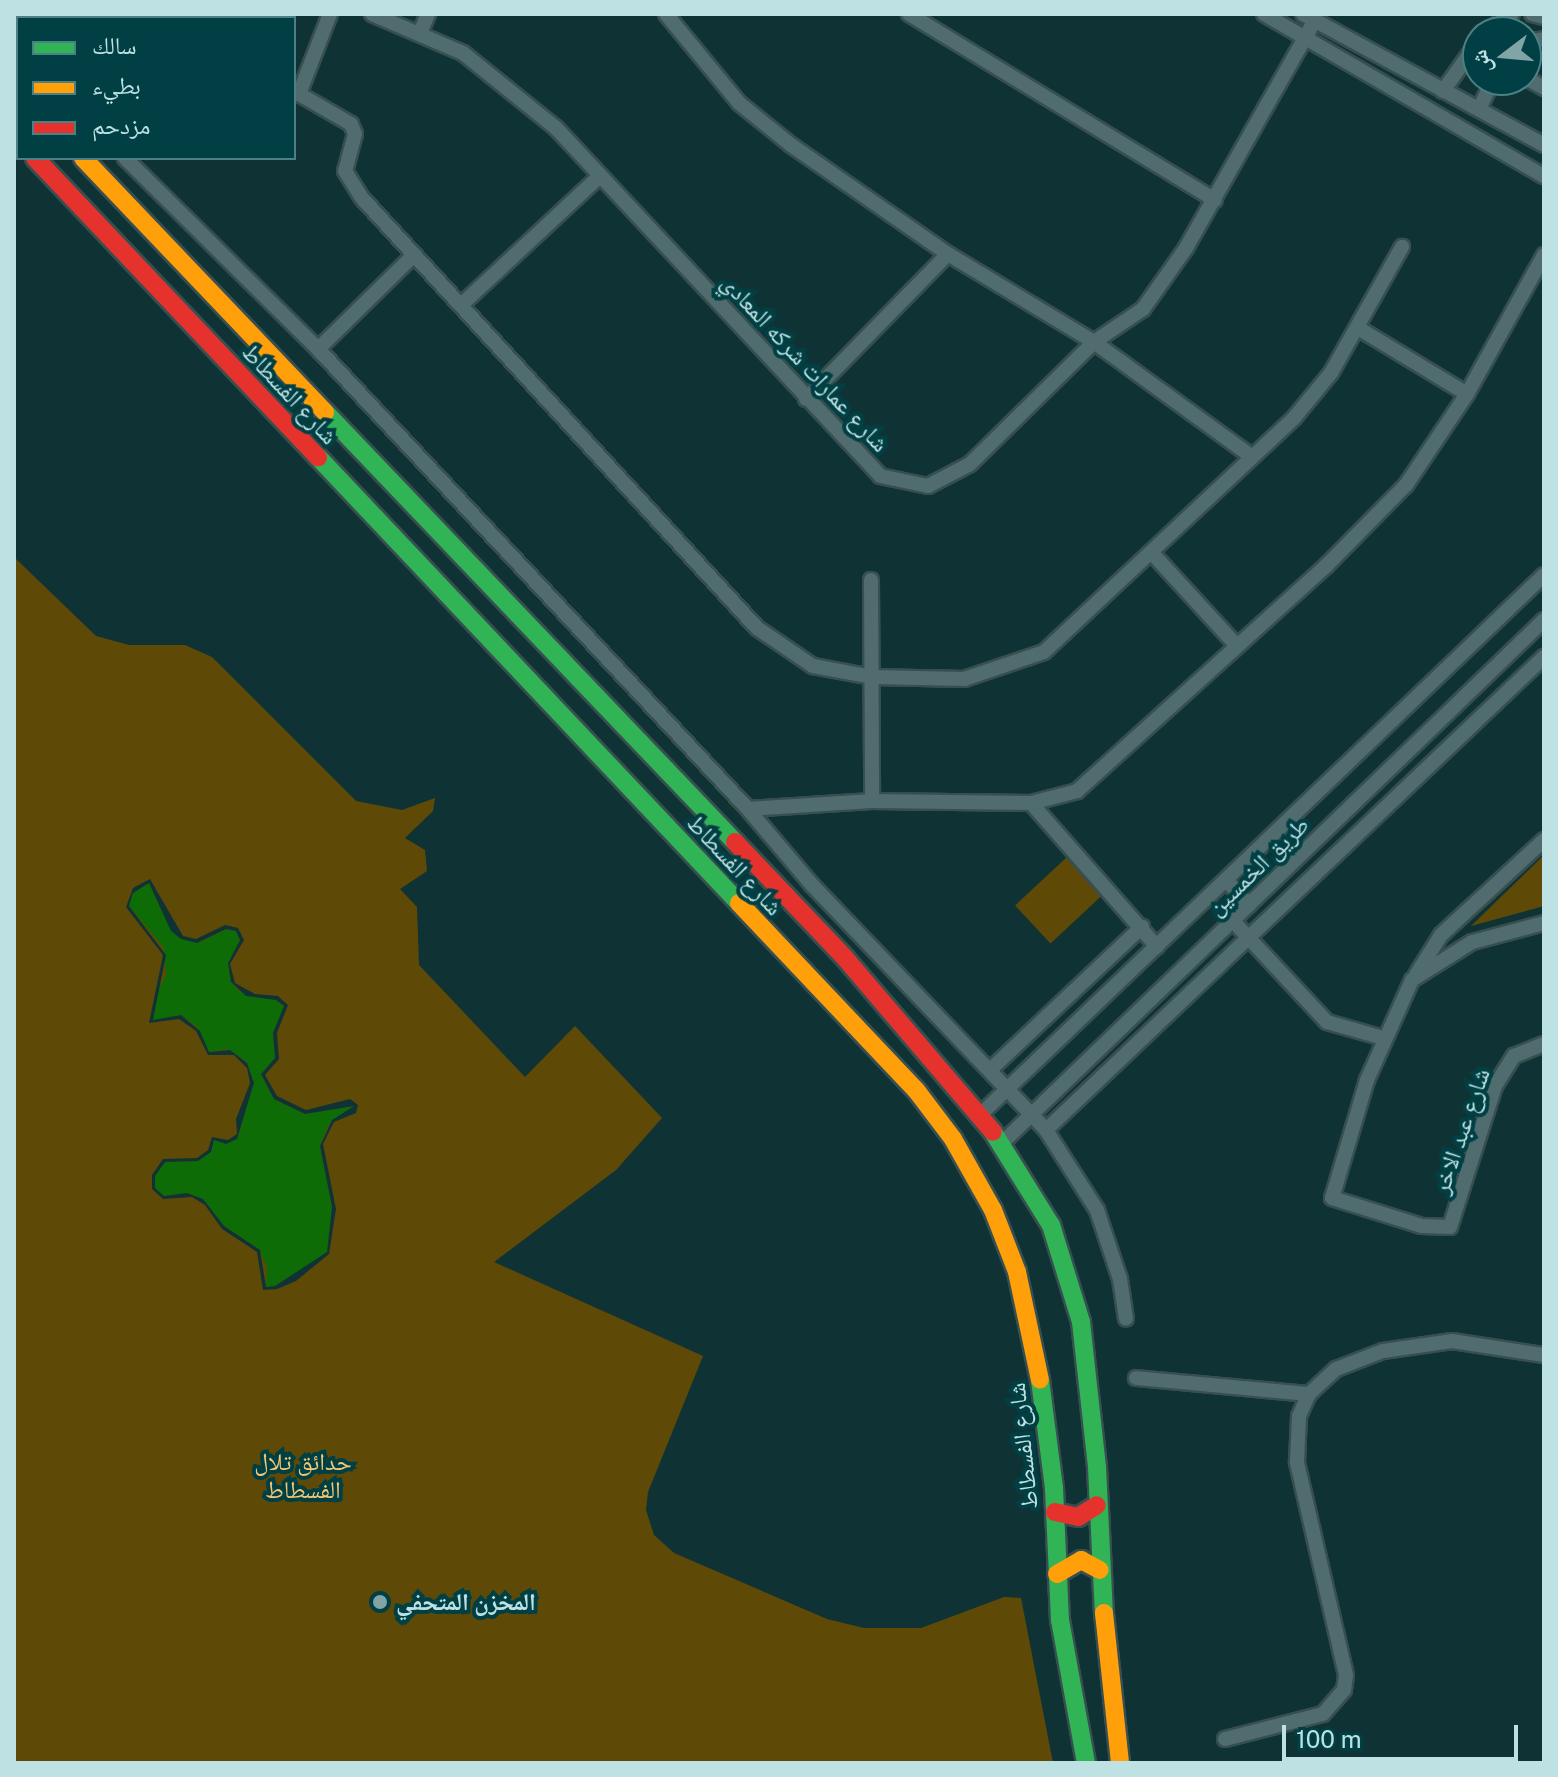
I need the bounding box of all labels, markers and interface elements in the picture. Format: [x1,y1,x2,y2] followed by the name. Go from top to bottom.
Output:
[16,16,296,160] legend
[1462,16,1542,96] north arrow
[92,31,137,59] text: سالك
[1465,47,1497,77] text: ش
[92,71,141,99] text: بطيء
[92,111,151,139] text: مزدحم
[715,268,895,458] street label: شارع عمارات شركه المعادي
[236,338,344,450] street label: شارع الفسطاط
[681,809,789,921] street label: شارع الفسطاط
[1201,810,1315,922] street label: طريق الخمسين
[1426,1064,1496,1198] street label: شارع عبد الاخر
[1002,1381,1044,1511] street label: شارع الفسطاط
[254,1448,352,1504] park label: حدائق تلال الفسطاط
[396,1588,536,1616] place label: المخزن المتحفي
[371,1593,389,1611] marker: المخزن المتحفي
[1286,1709,1522,1759] scale bar
[1296,1725,1362,1753] text: 100 m

